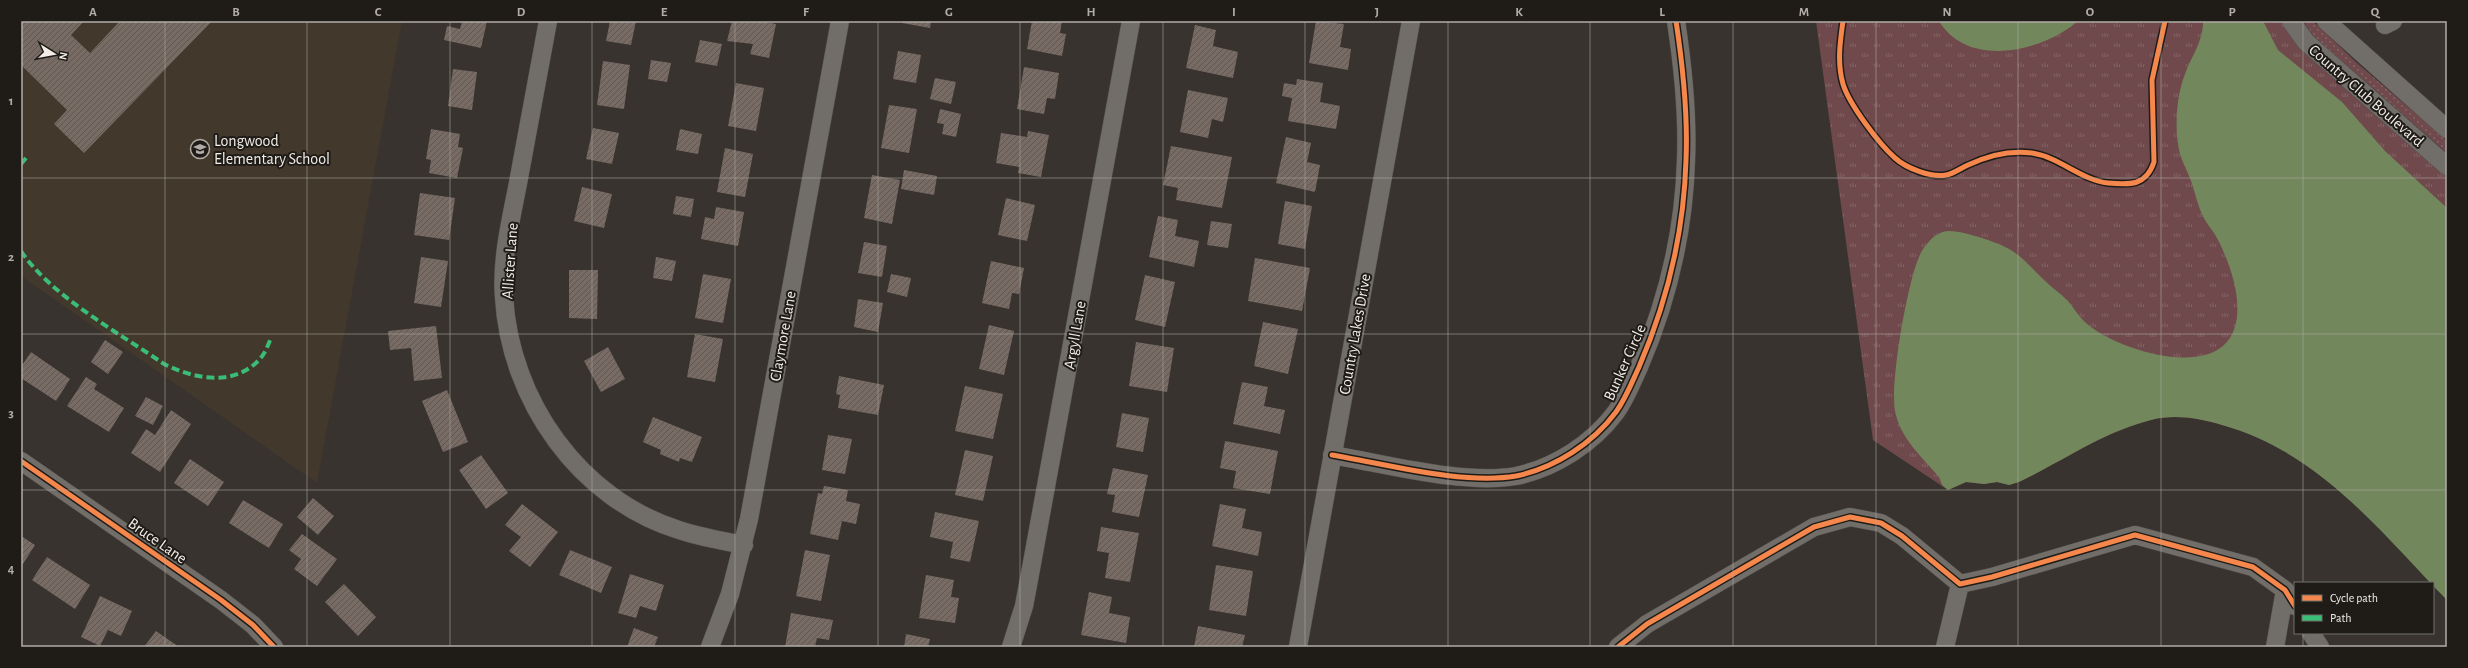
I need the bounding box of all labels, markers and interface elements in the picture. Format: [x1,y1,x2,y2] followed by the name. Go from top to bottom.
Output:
[89,6,97,19] text: A
[232,6,240,19] text: B
[375,6,382,19] text: C
[517,6,526,19] text: D
[661,6,668,19] text: E
[803,6,810,19] text: F
[945,6,953,19] text: G
[1086,6,1096,19] text: H
[1232,6,1236,19] text: I
[1375,6,1379,19] text: J
[1515,6,1523,19] text: K
[1659,6,1665,19] text: L
[1799,6,1809,19] text: M
[1942,6,1952,19] text: N
[2086,6,2095,19] text: O
[2228,6,2236,19] text: P
[2371,6,2381,19] text: Q
[34,34,74,74] north arrow
[2305,42,2427,151] street label: Country Club Boulevard
[57,51,69,61] text: N
[9,95,13,108] text: 1
[214,133,330,168] place label: Longwood Elementary School
[189,138,211,160] school or university icon: Longwood Elementary School
[499,222,521,300] street label: Allister Lane
[8,251,14,264] text: 2
[1336,273,1374,396] street label: Country Lakes Drive
[767,290,800,383] street label: Claymore Lane
[1061,300,1090,371] street label: Argyll Lane
[1601,322,1649,403] street label: Bunker Circle
[8,407,14,420] text: 3
[125,515,190,567] street label: Bruce Lane
[8,563,15,576] text: 4
[2294,582,2434,634] legend
[2330,592,2378,605] text: Cycle path
[2330,612,2352,624] text: Path

